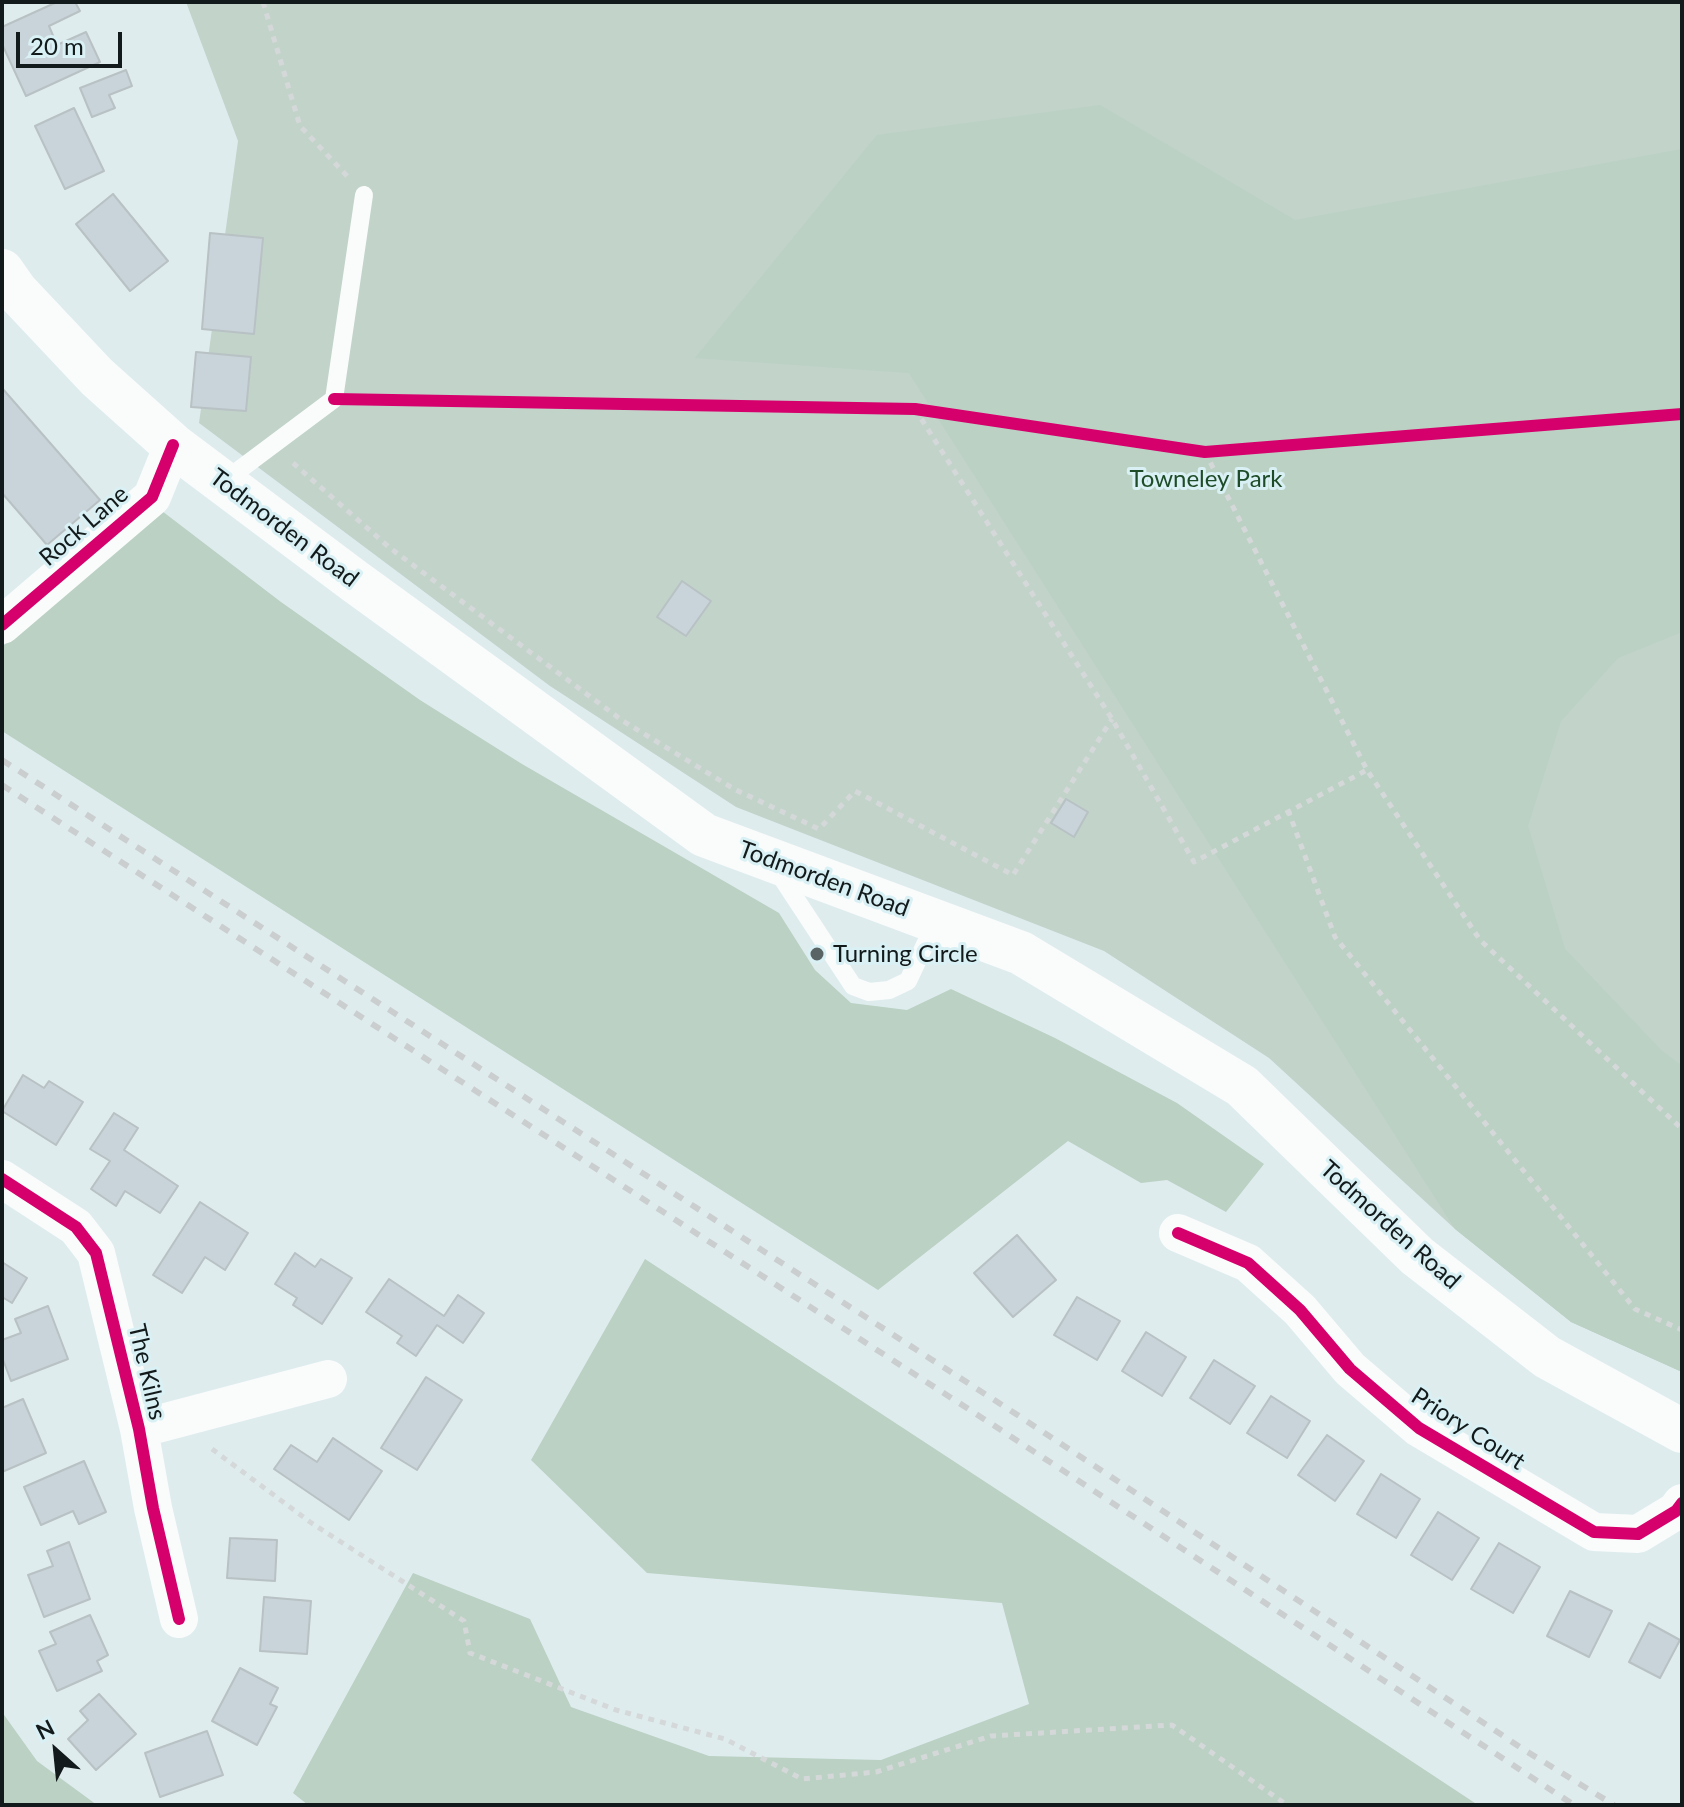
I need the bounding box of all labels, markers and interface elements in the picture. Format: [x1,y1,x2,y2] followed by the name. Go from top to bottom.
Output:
[20,16,126,66] scale bar
[30,31,84,60] text: 20 m
[204,463,364,593] street label: Todmorden Road
[1129,465,1283,493] park label: Towneley Park
[34,480,134,572] street label: Rock Lane
[735,835,913,923] street label: Todmorden Road
[833,940,978,968] place label: Turning Circle
[808,945,826,963] marker: Turning Circle
[1314,1154,1466,1296] street label: Todmorden Road
[122,1321,172,1423] street label: The Kilns
[1406,1382,1530,1476] street label: Priory Court
[16,1711,96,1791] north arrow
[31,1713,59,1745] text: N

